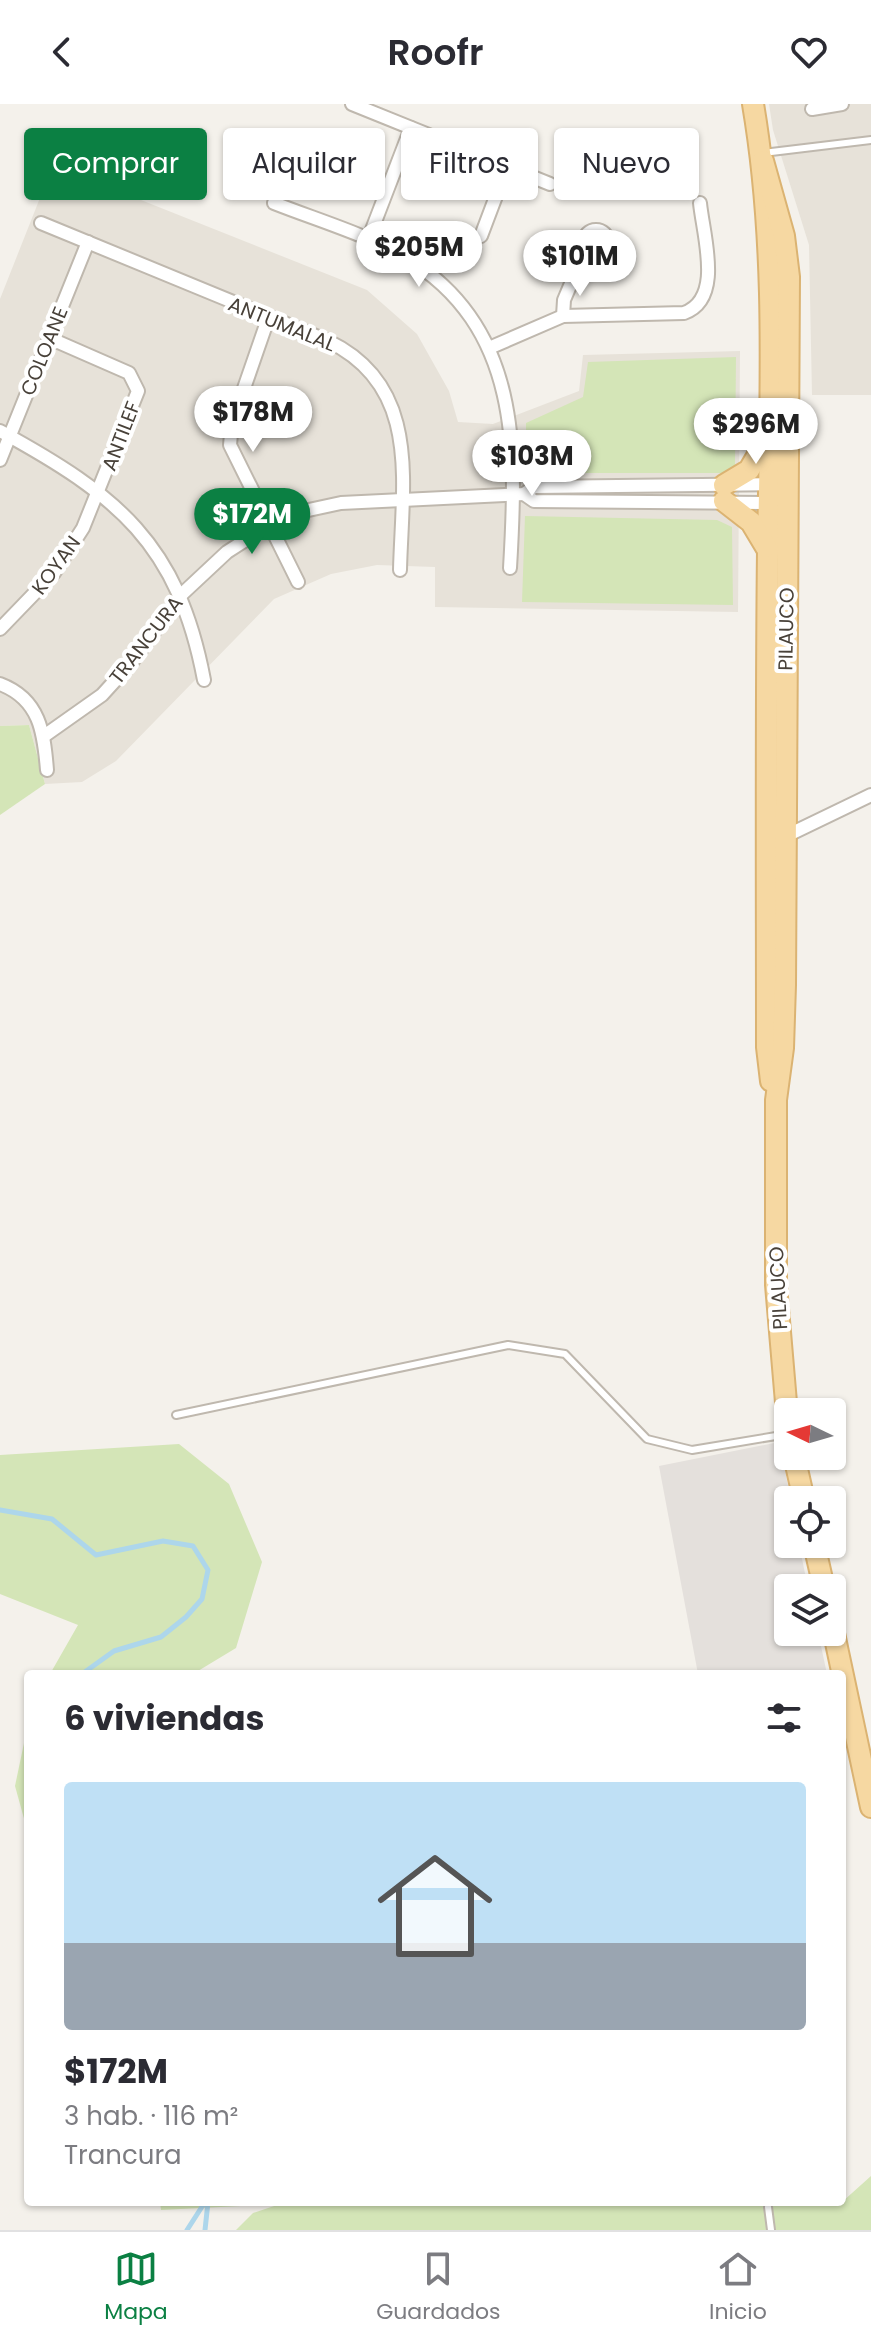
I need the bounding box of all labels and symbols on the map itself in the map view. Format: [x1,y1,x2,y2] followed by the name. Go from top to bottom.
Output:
[363,221,475,289] pin: $205M
[524,230,636,298] pin: $101M
[224,290,340,358] street label: ANTUMALAL
[14,302,74,400] street label: COLOANE
[197,386,309,454] pin: $178M
[95,397,147,475] street label: ANTILEF
[700,398,812,466] pin: $296M
[476,430,588,498] pin: $103M
[196,488,308,556] pin: $172M
[25,530,87,600] street label: KOYAN
[771,587,801,671] street label: PILAUCO
[103,590,189,690] street label: TRANCURA
[762,1246,794,1330] street label: PILAUCO
[774,1398,846,1470] north arrow

